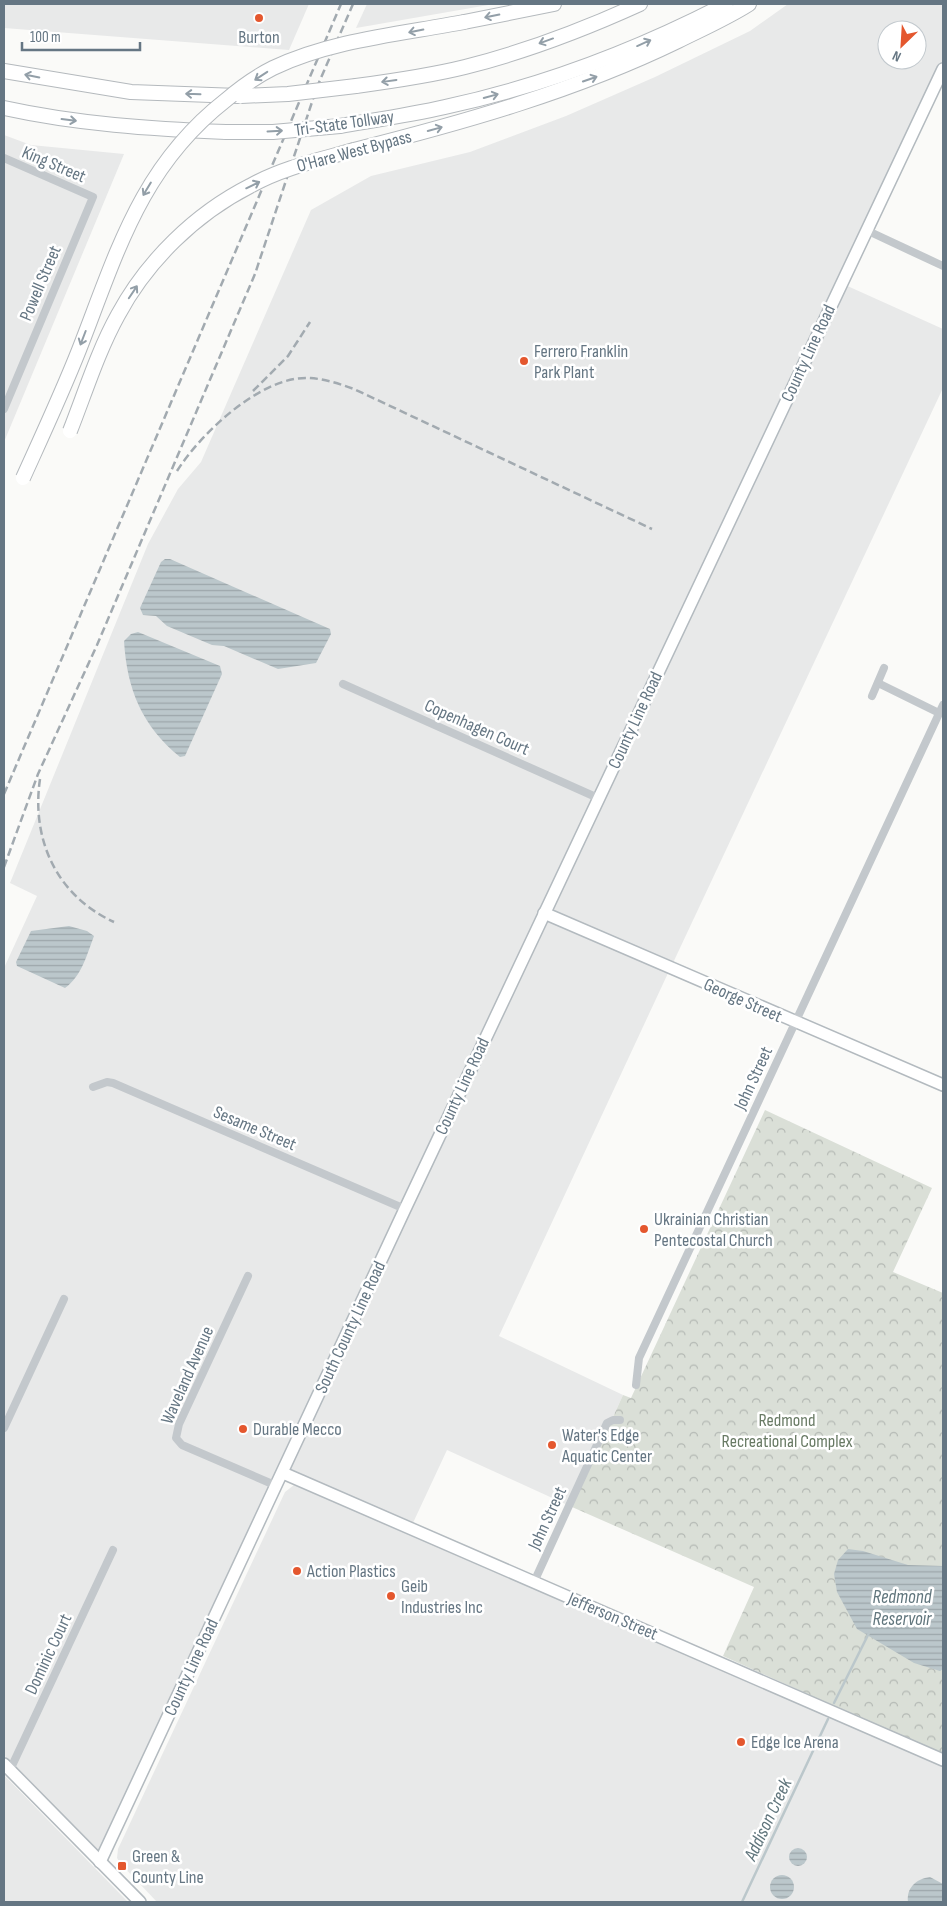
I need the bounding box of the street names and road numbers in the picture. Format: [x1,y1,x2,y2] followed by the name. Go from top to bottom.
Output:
[293,106,395,141] street label: Tri-State Tollway
[294,126,414,177] street label: O'Hare West Bypass
[19,142,89,187] street label: King Street
[15,242,66,324] street label: Powell Street
[777,301,840,405] street label: County Line Road
[604,668,667,772] street label: County Line Road
[421,695,533,760] street label: Copenhagen Court
[700,974,786,1027] street label: George Street
[431,1034,494,1138] street label: County Line Road
[729,1043,777,1114] street label: John Street
[210,1102,300,1155] street label: Sesame Street
[311,1258,390,1397] street label: South County Line Road
[157,1323,218,1427] street label: Waveland Avenue
[523,1483,571,1554] street label: John Street
[564,1588,661,1645] street label: Jefferson Street
[21,1610,77,1698] street label: Dominic Court
[160,1615,223,1719] street label: County Line Road

